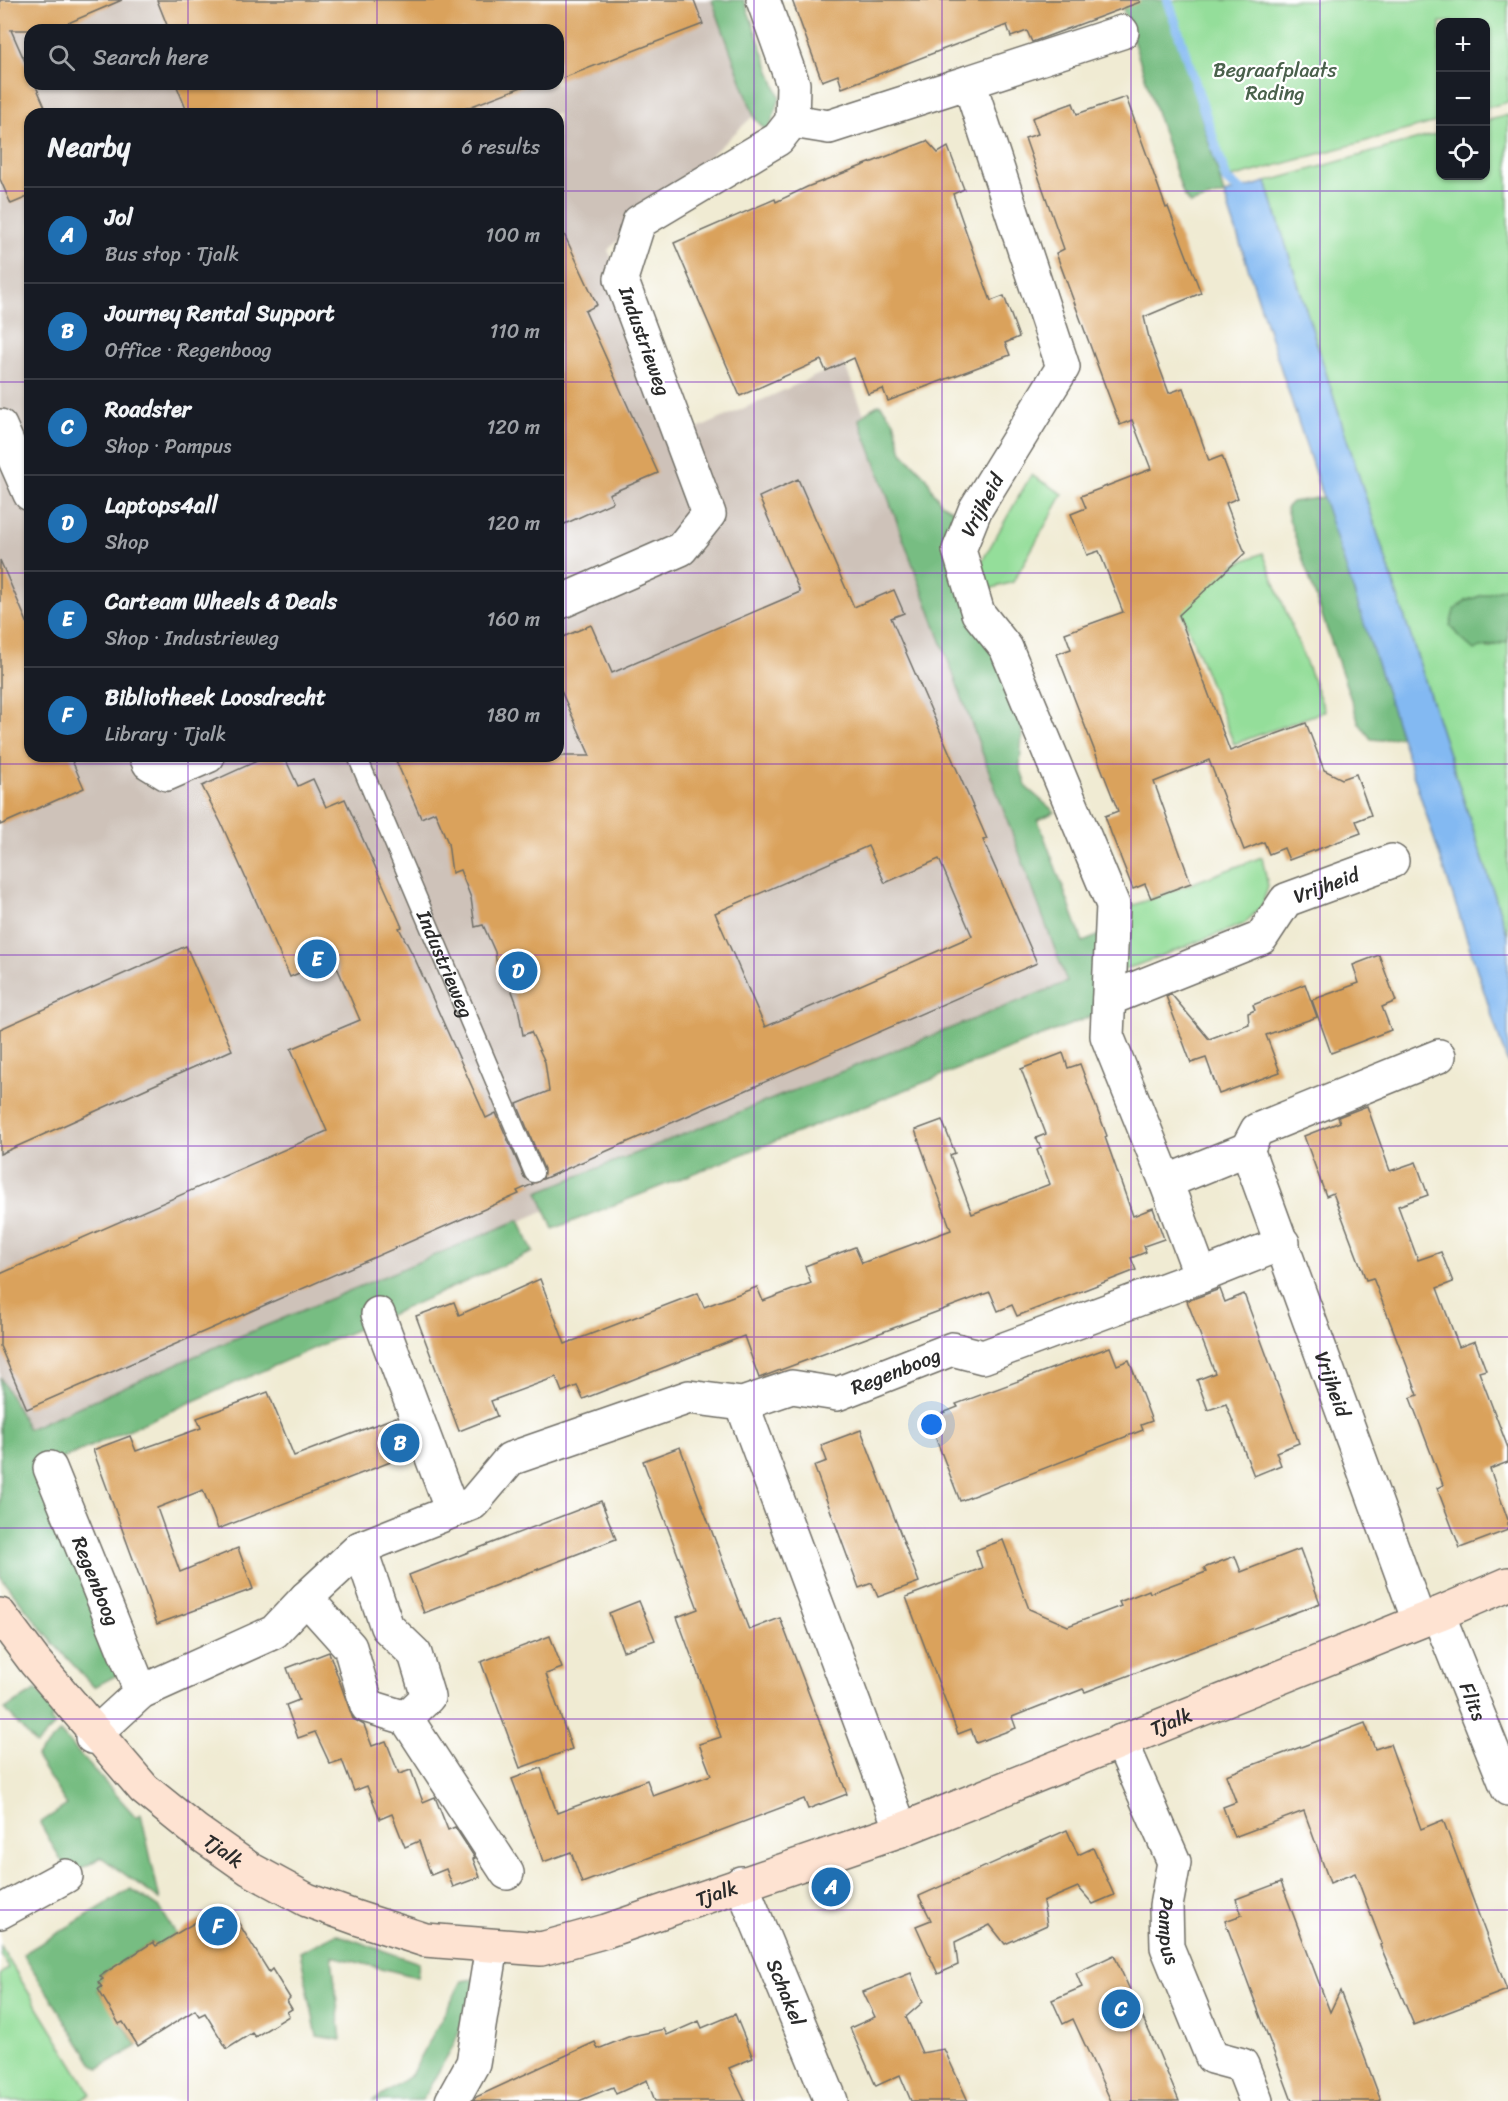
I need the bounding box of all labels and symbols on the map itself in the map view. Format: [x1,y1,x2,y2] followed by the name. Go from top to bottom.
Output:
[1213,53,1338,111] park label: Begraafplaats Rading
[608,280,681,401] street label: Industrieweg
[951,466,1014,543] street label: Vrijheid
[1288,857,1365,914] street label: Vrijheid
[406,904,483,1024] street label: Industrieweg
[298,936,336,982] pin: E
[498,948,538,994] pin: D
[845,1338,946,1405] street label: Regenboog
[1304,1346,1361,1423] street label: Vrijheid
[917,1410,946,1439] your location
[380,1420,420,1466] pin: B
[61,1531,129,1632] street label: Regenboog
[1449,1677,1496,1727] street label: Flits
[1145,1698,1198,1746] street label: Tjalk
[196,1824,251,1878] street label: Tjalk
[812,1864,850,1910] pin: A
[691,1870,743,1917] street label: Tjalk
[1148,1895,1190,1971] street label: Pampus
[198,1904,238,1948] pin: F
[756,1953,816,2032] street label: Schakel
[1102,1986,1140,2032] pin: C

